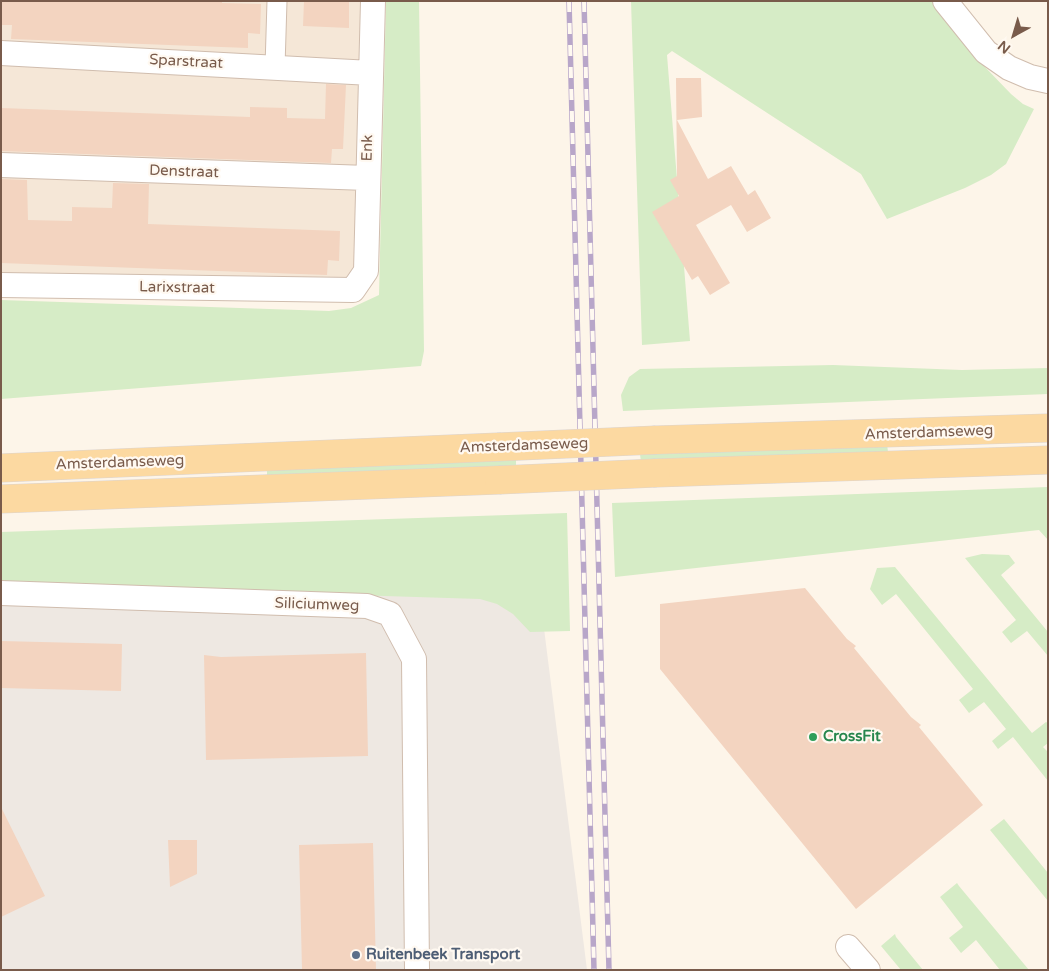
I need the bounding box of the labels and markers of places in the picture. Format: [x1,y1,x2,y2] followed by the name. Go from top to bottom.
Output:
[823,728,881,746] place label: CrossFit
[807,731,819,743] marker: CrossFit
[366,946,520,964] place label: Ruitenbeek Transport
[350,949,362,961] marker: Ruitenbeek Transport

